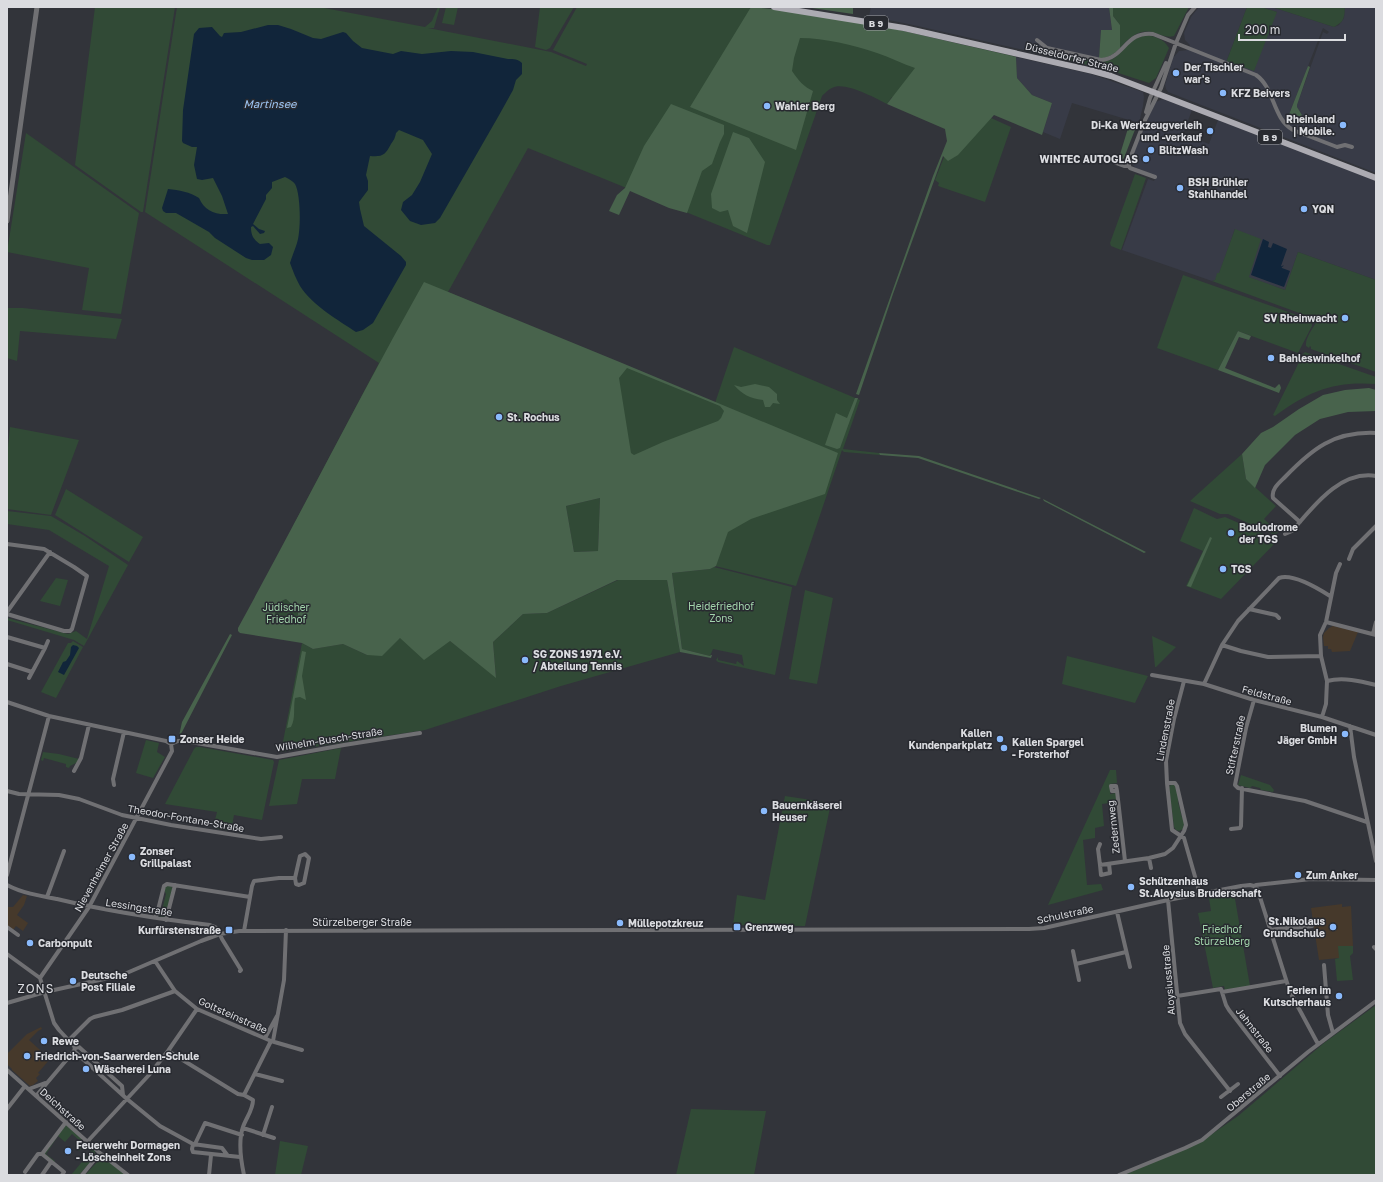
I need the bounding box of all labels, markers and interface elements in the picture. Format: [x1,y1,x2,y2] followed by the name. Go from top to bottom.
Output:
[864,16,888,30] road number: B 9
[1239,16,1345,42] scale bar
[1245,22,1280,37] text: 200 m
[1024,40,1120,74] street label: Düsseldorfer Straße
[1184,61,1243,85] place label: Der Tischler war's
[1171,68,1181,78] marker: Der Tischler war's
[1231,87,1290,99] place label: KFZ Beivers
[1218,88,1228,98] marker: KFZ Beivers
[244,97,298,110] water label: Martinsee
[775,100,835,112] place label: Wahler Berg
[762,101,772,111] marker: Wahler Berg
[1286,113,1335,137] place label: Rheinland | Mobile.
[1091,119,1202,143] place label: Di-Ka Werkzeugverleih und -verkauf
[1338,120,1348,130] marker: Rheinland | Mobile.
[1205,126,1215,136] marker: Di-Ka Werkzeugverleih und -verkauf
[1258,130,1282,144] road number: B 9
[1159,144,1208,156] place label: BlitzWash
[1146,145,1156,155] marker: BlitzWash
[1040,153,1138,165] place label: WINTEC AUTOGLAS
[1141,154,1151,164] marker: WINTEC AUTOGLAS
[1188,176,1248,200] place label: BSH Brühler Stahlhandel
[1175,183,1185,193] marker: BSH Brühler Stahlhandel
[1312,203,1334,215] place label: YQN
[1299,204,1309,214] marker: YQN
[1264,312,1337,324] place label: SV Rheinwacht
[1340,313,1350,323] marker: SV Rheinwacht
[1279,352,1361,364] place label: Bahleswinkelhof
[1266,353,1276,363] marker: Bahleswinkelhof
[507,411,560,423] place label: St. Rochus
[494,412,504,422] marker: St. Rochus
[1239,521,1298,545] place label: Boulodrome der TGS
[1226,528,1236,538] marker: Boulodrome der TGS
[1231,563,1252,575] place label: TGS
[1218,564,1228,574] marker: TGS
[688,600,754,624] park label: Heidefriedhof Zons
[262,601,310,625] park label: Jüdischer Friedhof
[533,648,623,672] place label: SG ZONS 1971 e.V. / Abteilung Tennis
[520,655,530,665] marker: SG ZONS 1971 e.V. / Abteilung Tennis
[1241,683,1293,707] street label: Feldstraße
[1153,698,1177,762] street label: Lindenstraße
[1223,714,1247,776] street label: Stifterstraße
[1277,722,1337,746] place label: Blumen Jäger GmbH
[275,725,383,753] street label: Wilhelm-Busch-Straße
[909,727,992,751] place label: Kallen Kundenparkplatz
[1340,729,1350,739] marker: Blumen Jäger GmbH
[180,733,245,745] place label: Zonser Heide
[167,734,177,744] marker: Zonser Heide
[995,734,1005,744] marker: Kallen Kundenparkplatz
[1012,736,1084,760] place label: Kallen Spargel - Forsterhof
[999,743,1009,753] marker: Kallen Spargel - Forsterhof
[772,799,842,823] place label: Bauernkäserei Heuser
[1104,800,1122,854] street label: Zedernweg
[127,802,245,834] street label: Theodor-Fontane-Straße
[759,806,769,816] marker: Bauernkäserei Heuser
[71,820,131,914] street label: Nievenheimer Straße
[140,845,191,869] place label: Zonser Grillpalast
[127,852,137,862] marker: Zonser Grillpalast
[1306,869,1358,881] place label: Zum Anker
[1293,870,1303,880] marker: Zum Anker
[1139,875,1261,899] place label: Schützenhaus St.Aloysius Bruderschaft
[1126,882,1136,892] marker: Schützenhaus St.Aloysius Bruderschaft
[105,896,173,918] street label: Lessingstraße
[1036,902,1095,926] street label: Schulstraße
[1263,915,1325,939] place label: St.Nikolaus Grundschule
[312,916,412,928] street label: Stürzelberger Straße
[628,917,703,929] place label: Müllepotzkreuz
[615,918,625,928] marker: Müllepotzkreuz
[745,921,794,933] place label: Grenzweg
[732,922,742,932] marker: Grenzweg
[1328,922,1338,932] marker: St.Nikolaus Grundschule
[1194,923,1250,947] park label: Friedhof Stürzelberg
[138,924,221,936] place label: Kurfürstenstraße
[224,925,234,935] marker: Kurfürstenstraße
[38,937,92,949] place label: Carbonpult
[25,938,35,948] marker: Carbonpult
[1159,944,1177,1016] street label: Aloysiusstraße
[81,969,136,993] place label: Deutsche Post Filiale
[68,976,78,986] marker: Deutsche Post Filiale
[18,981,54,996] district label: ZONS
[1263,984,1331,1008] place label: Ferien im Kutscherhaus
[1334,991,1344,1001] marker: Ferien im Kutscherhaus
[197,994,270,1036] street label: Goltsteinstraße
[1234,1005,1276,1055] street label: Jahnstraße
[52,1035,79,1047] place label: Rewe
[39,1036,49,1046] marker: Rewe
[35,1050,199,1062] place label: Friedrich-von-Saarwerden-Schule
[22,1051,32,1061] marker: Friedrich-von-Saarwerden-Schule
[94,1063,171,1075] place label: Wäscherei Luna
[81,1064,91,1074] marker: Wäscherei Luna
[1224,1070,1273,1114] street label: Oberstraße
[38,1085,88,1133] street label: Deichstraße
[76,1139,180,1163] place label: Feuerwehr Dormagen - Löscheinheit Zons
[63,1146,73,1156] marker: Feuerwehr Dormagen - Löscheinheit Zons

